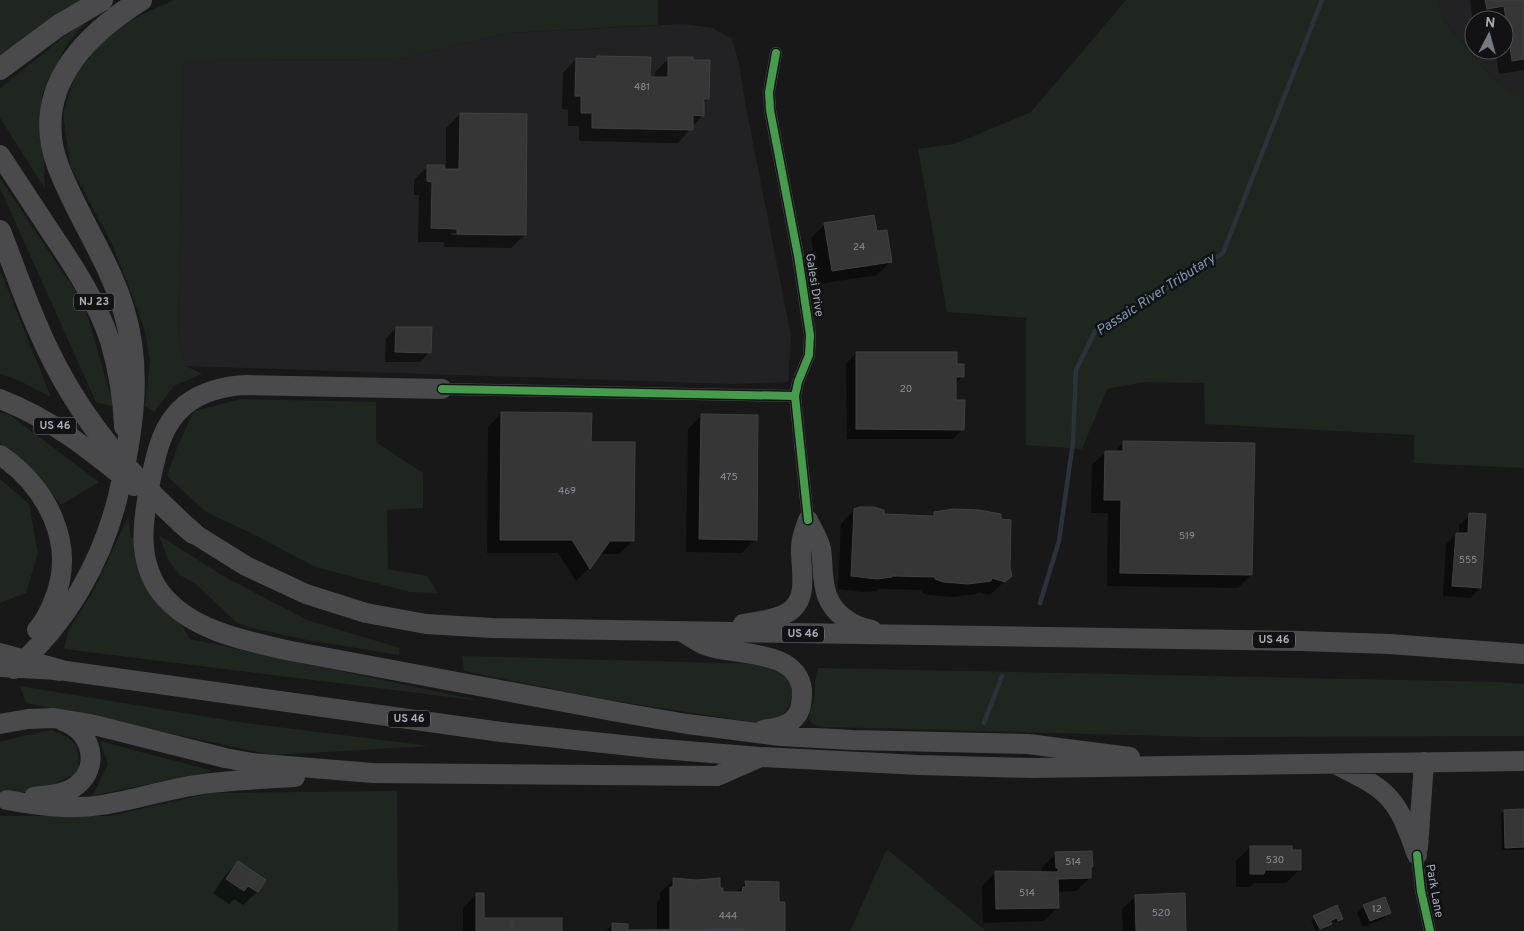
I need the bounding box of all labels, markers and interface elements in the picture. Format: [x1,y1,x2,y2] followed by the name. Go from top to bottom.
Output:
[1464,10,1514,60] north arrow
[1484,15,1496,33] text: N
[634,81,650,94] house number: 481
[853,241,865,254] house number: 24
[1093,250,1219,340] water label: Passaic River Tributary
[801,252,827,318] street label: Galesi Drive
[74,294,114,310] road number: NJ 23
[900,383,912,396] house number: 20
[34,418,76,434] road number: US 46
[720,471,738,484] house number: 475
[558,485,576,498] house number: 469
[1179,530,1195,543] house number: 519
[1459,554,1477,567] house number: 555
[782,626,824,642] road number: US 46
[1253,632,1295,648] road number: US 46
[388,711,430,728] road number: US 46
[1266,854,1284,867] house number: 530
[1065,856,1081,869] house number: 514
[1421,863,1447,919] street label: Park Lane
[1019,887,1035,900] house number: 514
[1372,903,1382,916] house number: 12
[1152,907,1170,920] house number: 520
[719,910,737,923] house number: 444

